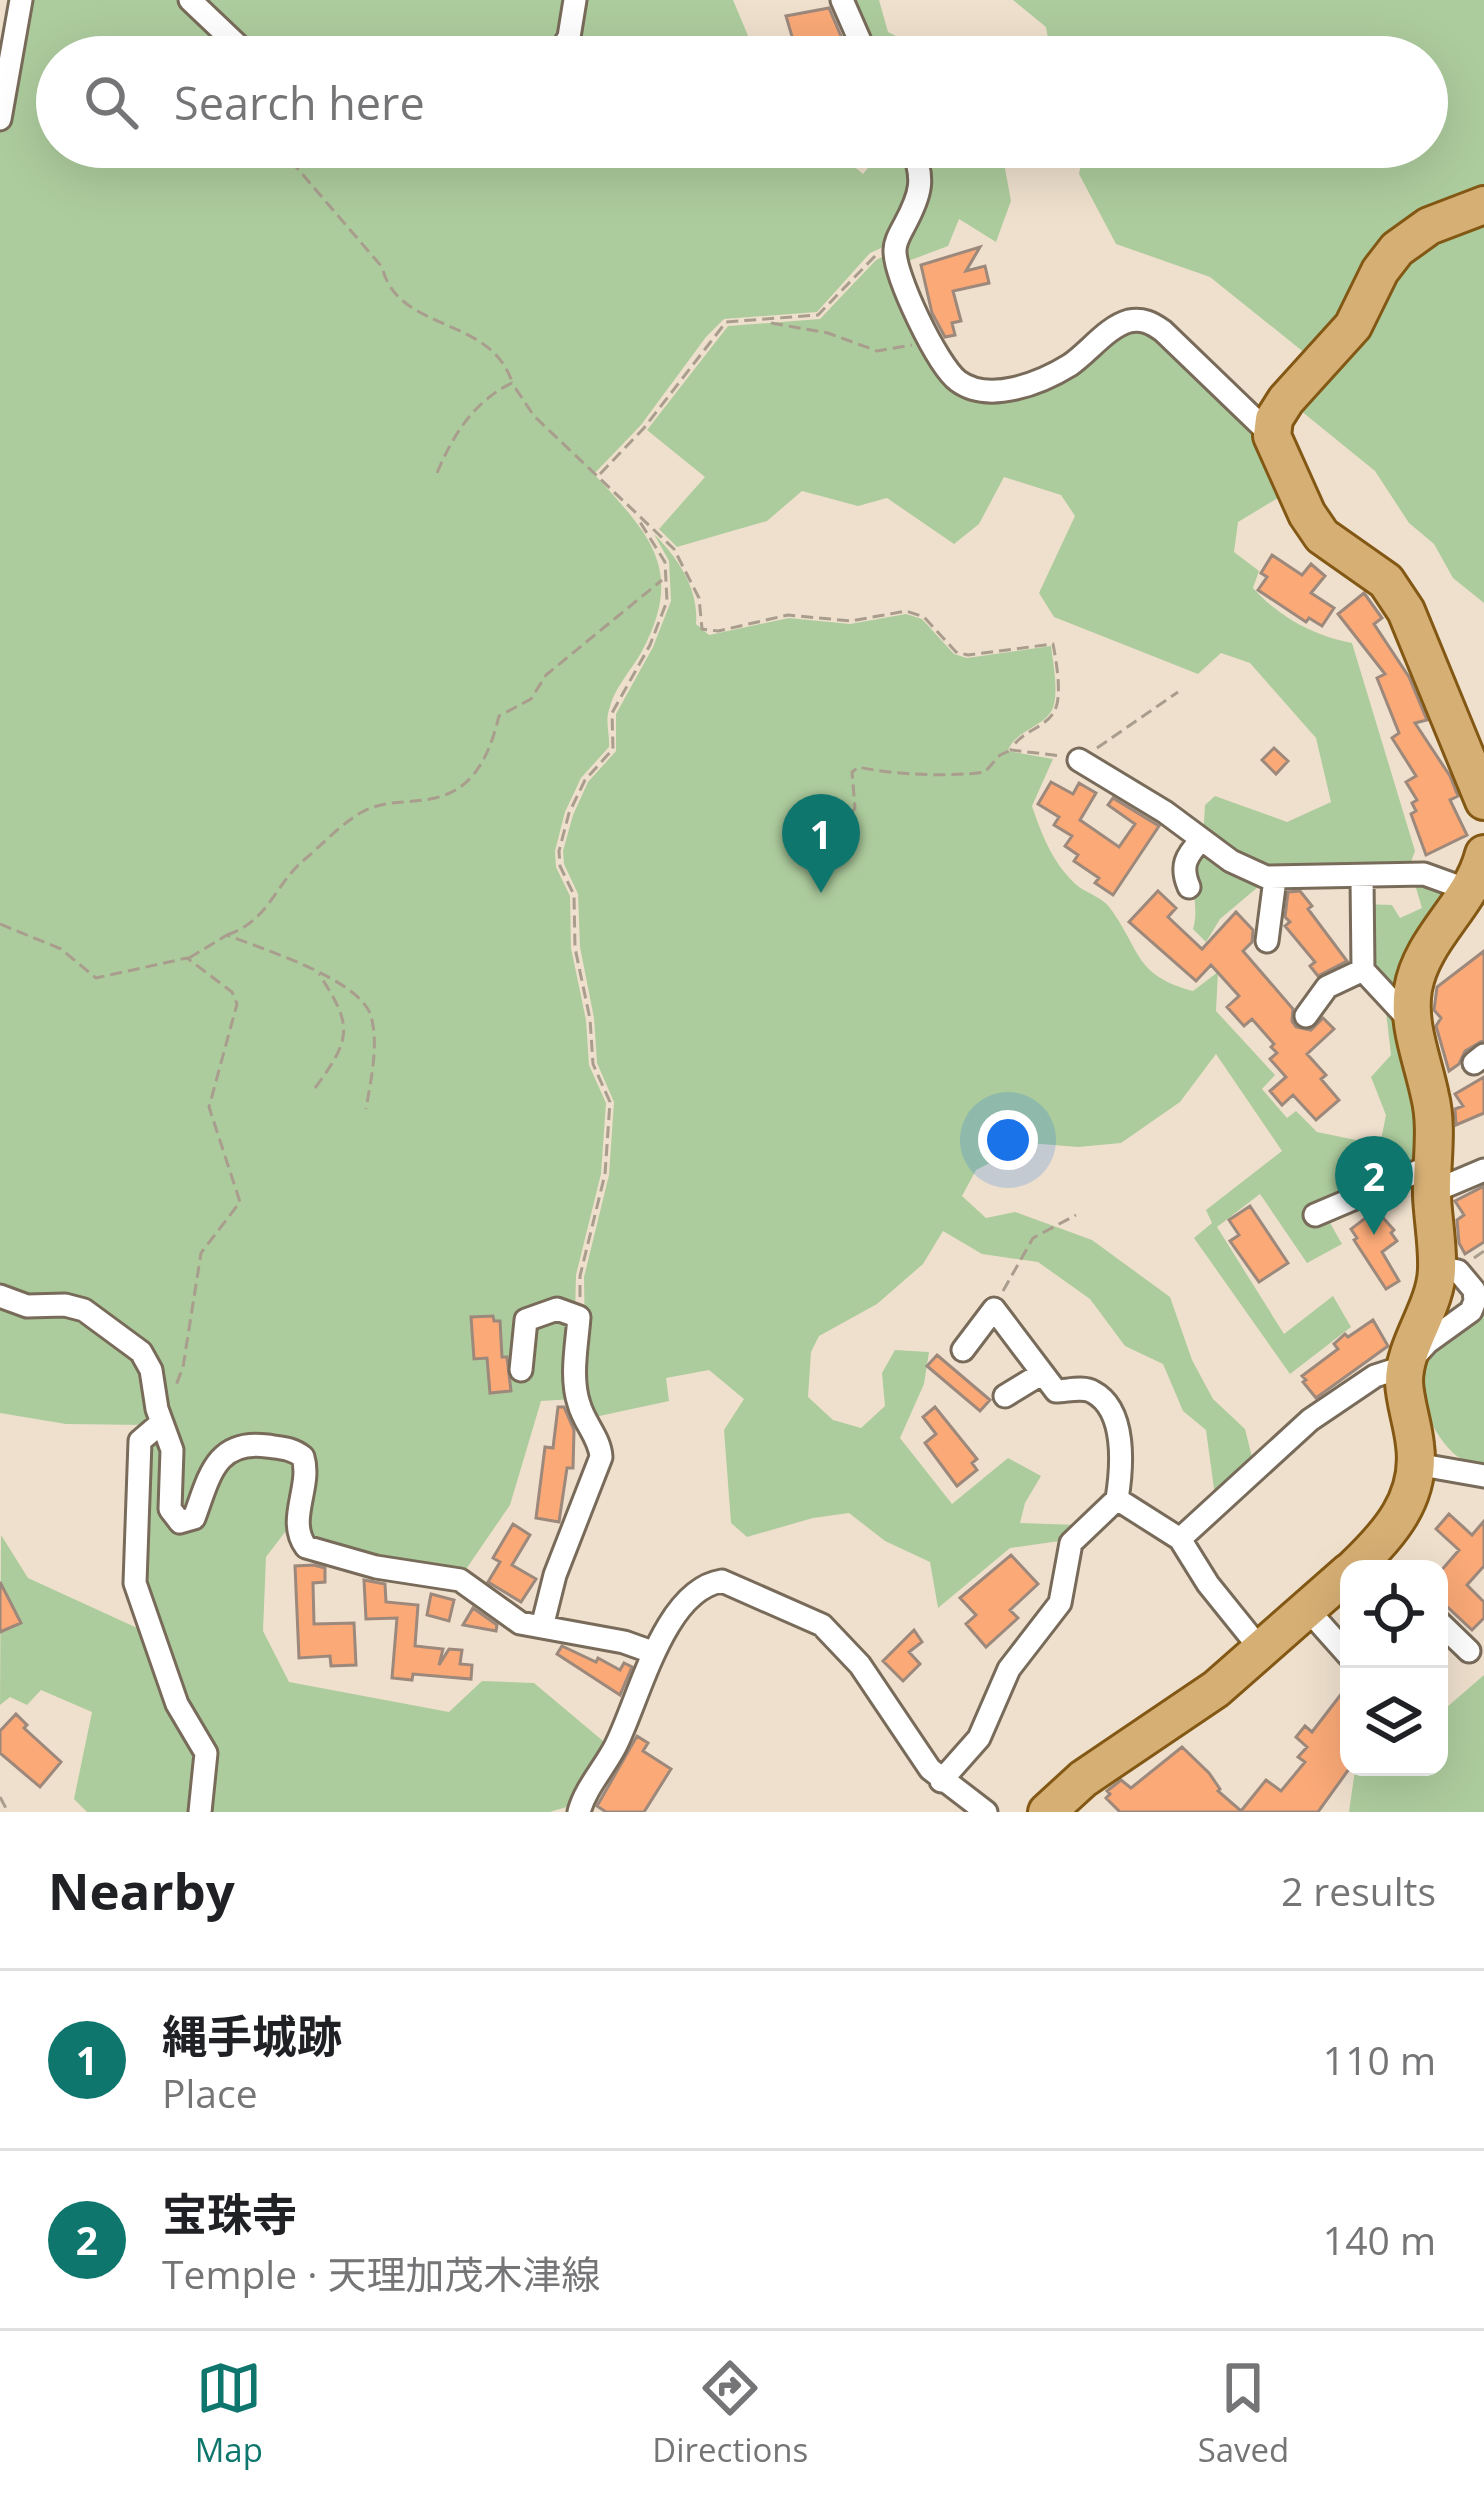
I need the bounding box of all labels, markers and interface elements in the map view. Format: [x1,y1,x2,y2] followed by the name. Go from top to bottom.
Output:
[36,36,1448,168] search box
[78,69,144,135] icon: search
[174,72,425,133] text: Search here
[782,794,860,893] pin: 1
[978,1110,1038,1170] your location
[1335,1136,1413,1235] pin: 2
[1340,1560,1448,1776] map controls
[1340,1560,1448,1668] button: locate
[1340,1668,1448,1776] button: layers
[48,1855,235,1925] text: Nearby
[1281,1864,1436,1917] text: 2 results
[162,2005,342,2066] text: 縄手城跡
[76,2033,98,2086] text: 1
[1323,2033,1436,2086] text: 110 m
[162,2066,258,2119] text: Place
[162,2183,297,2244] text: 宝珠寺
[76,2213,98,2266] text: 2
[1323,2213,1436,2266] text: 140 m
[162,2247,601,2300] text: Temple · 天理加茂木津線
[195,2355,263,2472] tab: Map
[652,2355,808,2472] tab: Directions
[1198,2355,1289,2472] tab: Saved

